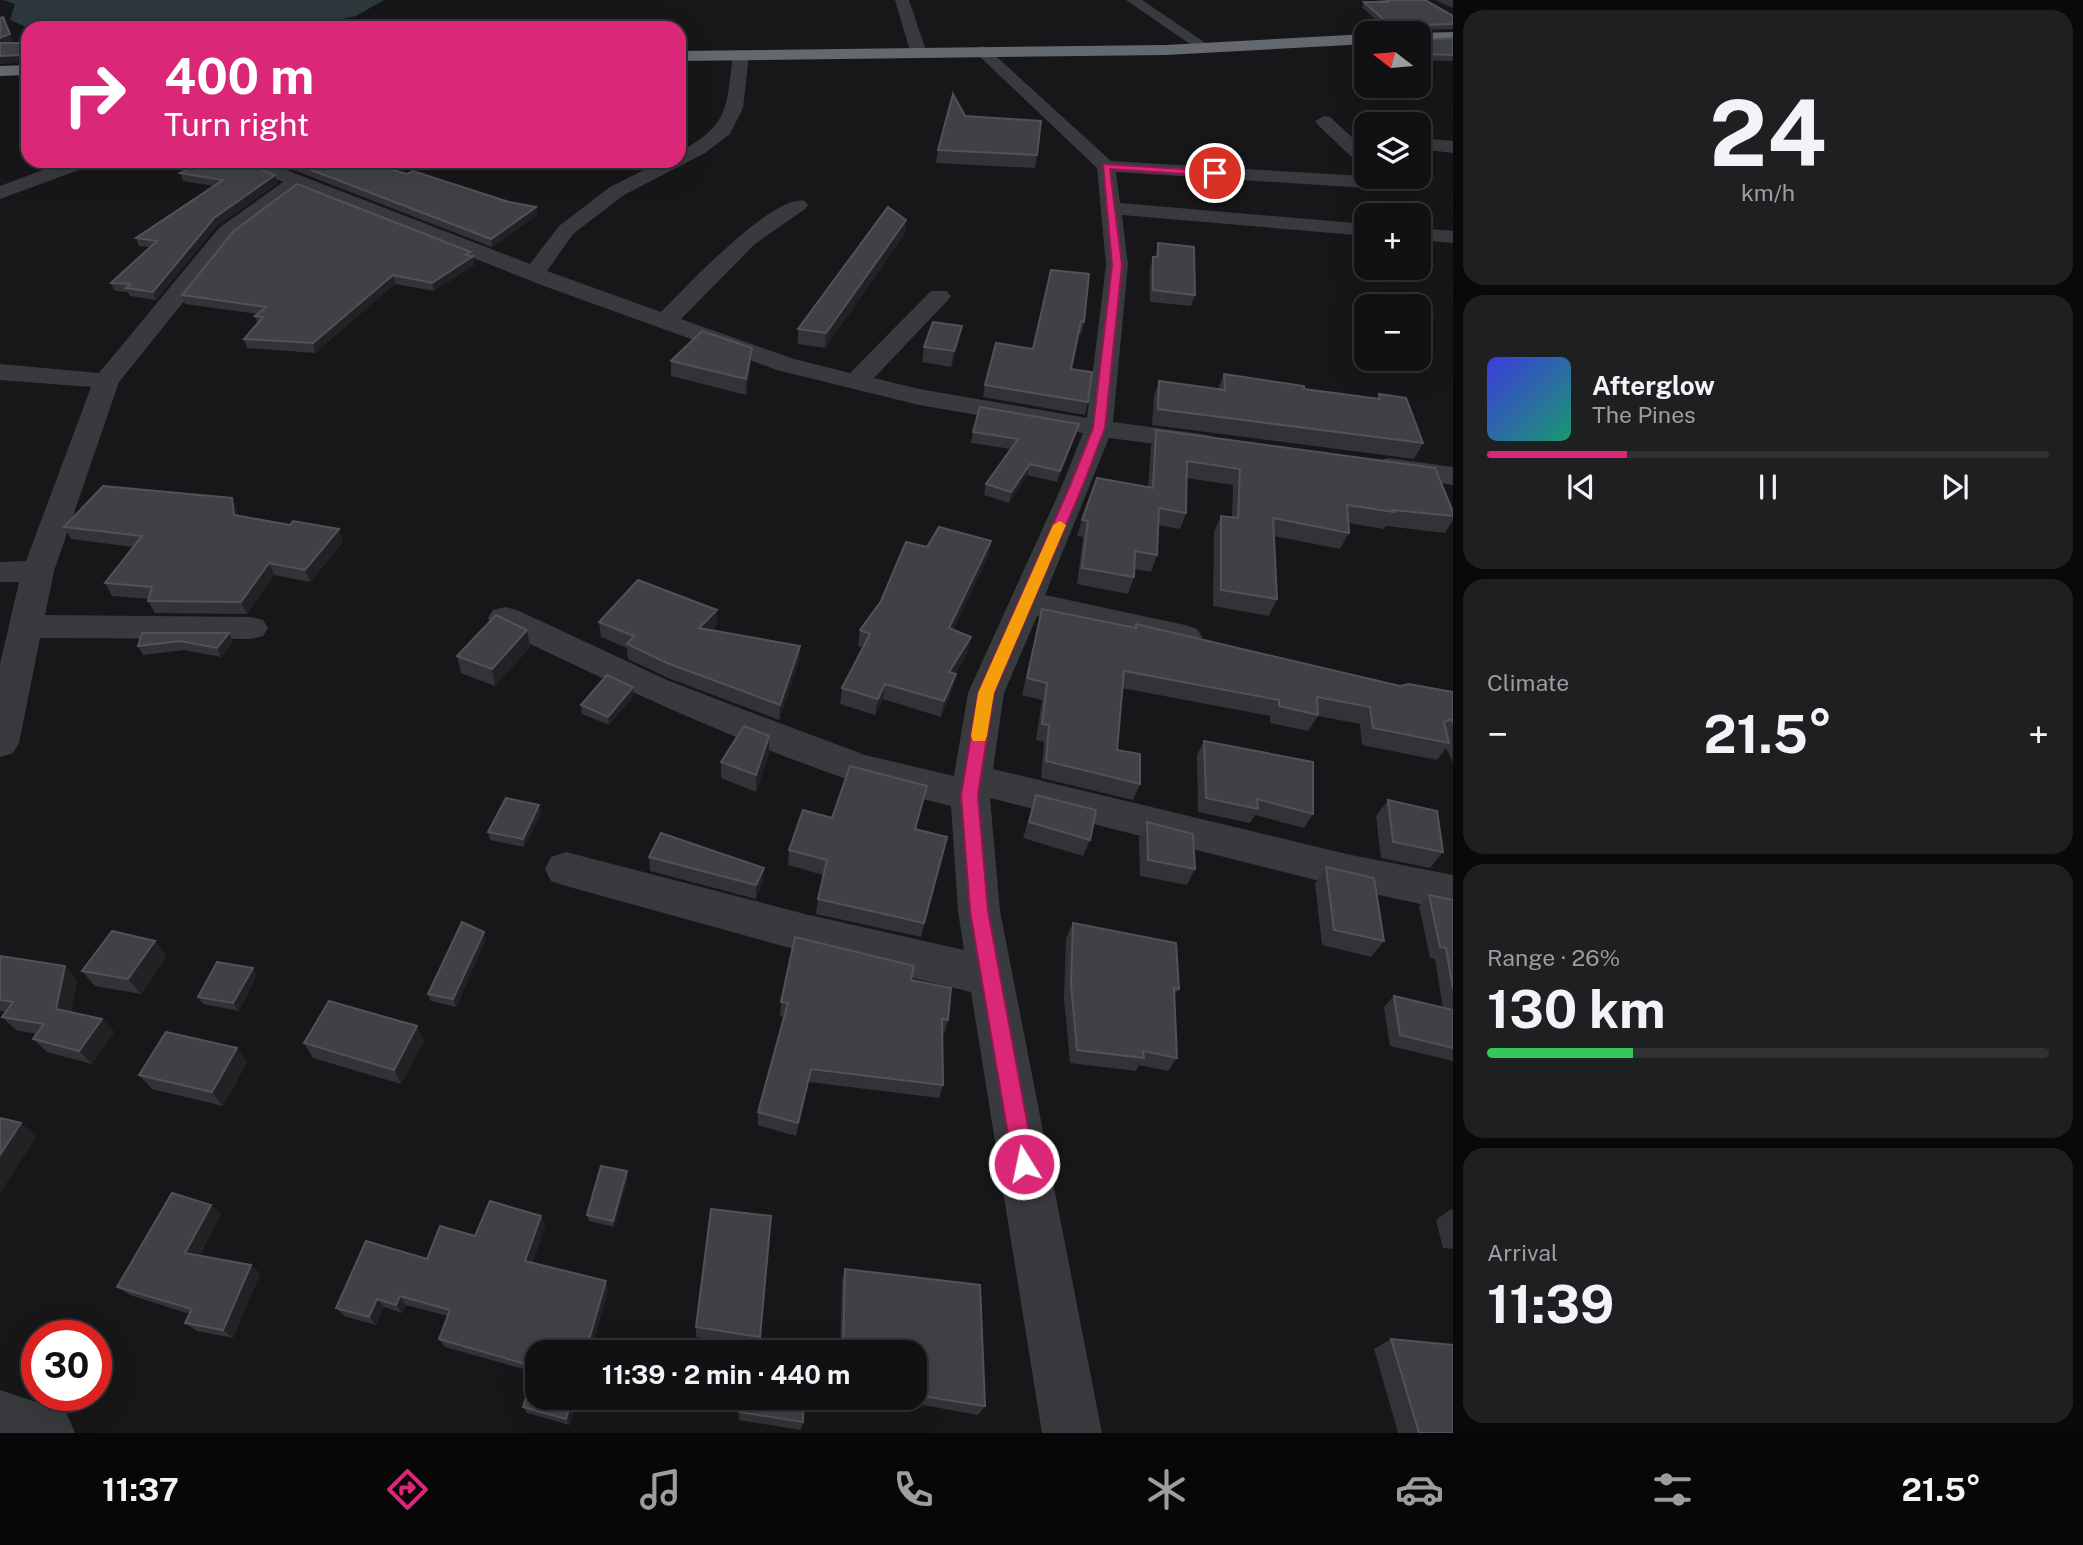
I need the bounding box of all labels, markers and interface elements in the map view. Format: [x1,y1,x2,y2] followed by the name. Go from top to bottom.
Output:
[1354,21,1432,98] north arrow
[1354,21,1431,371] map controls
[164,47,314,105] text: 400 m
[49,49,140,140] icon: right
[1709,80,1827,186] text: 24
[164,106,309,143] text: Turn right
[1354,112,1431,189] button: layers
[1185,143,1245,203] pin
[1196,154,1234,192] icon: arrive
[1741,179,1795,206] text: km/h
[1354,203,1431,280] button: +
[1354,294,1431,371] button: −
[1592,370,1715,401] text: Afterglow
[1592,401,1696,428] text: The Pines
[1562,468,1600,506] icon: previous
[1749,468,1787,506] icon: pause
[1936,468,1974,506] icon: next
[1487,669,1569,696] text: Climate
[1703,704,1833,765] text: 21.5°
[1487,712,1508,757] text: −
[2028,712,2049,757] text: +
[1487,944,1620,971] text: Range · 26%
[1487,979,1666,1040] text: 130 km
[987,1127,1061,1201] position arrow
[1487,1239,1558,1266] text: Arrival
[1487,1274,1614,1335] text: 11:39
[21,1320,112,1411] speed limit sign: 30
[602,1359,850,1390] text: 11:39 · 2 min · 440 m
[383,1465,432,1514] icon: directions
[636,1465,685,1514] icon: music
[889,1465,938,1514] icon: phone
[1142,1465,1191,1514] icon: climate
[1395,1465,1444,1514] icon: car
[1648,1465,1697,1514] icon: filters
[102,1471,179,1508] text: 11:37
[1902,1471,1981,1508] text: 21.5°

